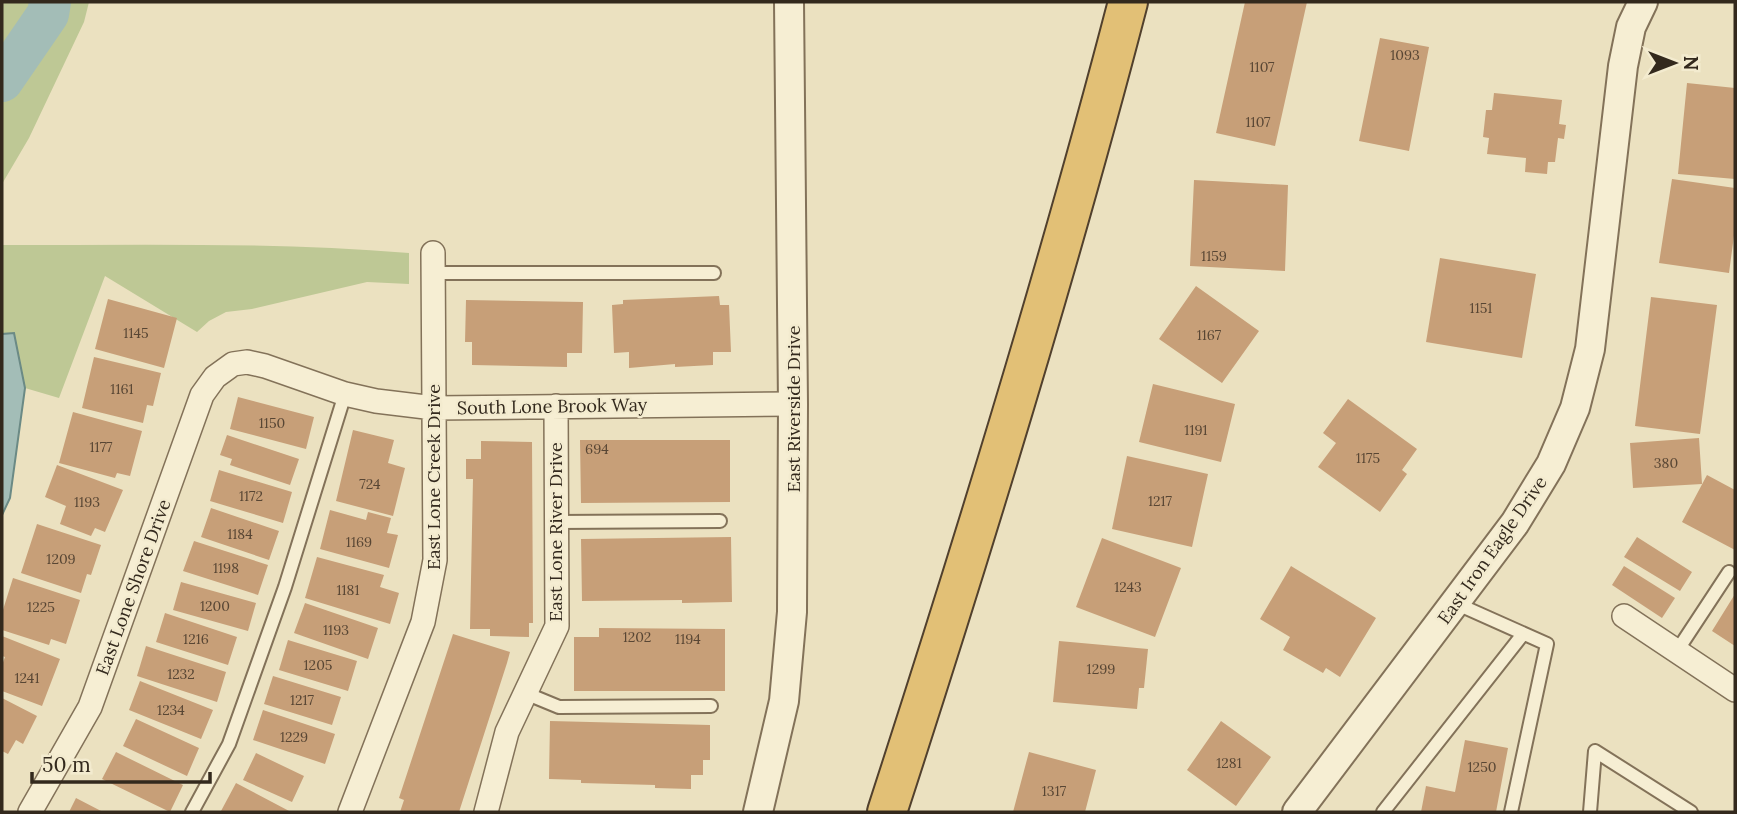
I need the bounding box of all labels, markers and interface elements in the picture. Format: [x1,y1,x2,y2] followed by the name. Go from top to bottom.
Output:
[1639,28,1709,98] north arrow
[1390,46,1420,64] house number: 1093
[1679,56,1703,71] text: N
[1249,58,1275,76] house number: 1107
[1245,113,1271,131] house number: 1107
[1201,247,1227,265] house number: 1159
[1470,299,1492,317] house number: 1151
[123,324,149,342] house number: 1145
[782,325,805,493] street label: East Riverside Drive
[1197,326,1222,344] house number: 1167
[110,380,134,398] house number: 1161
[422,384,445,570] street label: East Lone Creek Drive
[457,393,648,419] street label: South Lone Brook Way
[259,414,285,432] house number: 1150
[1184,421,1208,439] house number: 1191
[89,438,113,456] house number: 1177
[585,440,609,458] house number: 694
[544,442,567,622] street label: East Lone River Drive
[1356,449,1380,467] house number: 1175
[1654,454,1678,472] house number: 380
[1432,471,1552,628] street label: East Iron Eagle Drive
[359,475,381,493] house number: 724
[239,487,263,505] house number: 1172
[1148,492,1173,510] house number: 1217
[74,493,100,511] house number: 1193
[90,496,176,678] street label: East Lone Shore Drive
[227,525,253,543] house number: 1184
[346,533,372,551] house number: 1169
[46,550,76,568] house number: 1209
[213,559,239,577] house number: 1198
[1114,578,1142,596] house number: 1243
[336,581,360,599] house number: 1181
[200,597,230,615] house number: 1200
[27,598,55,616] house number: 1225
[323,621,349,639] house number: 1193
[623,628,651,646] house number: 1202
[183,630,209,648] house number: 1216
[675,630,701,648] house number: 1194
[304,656,332,674] house number: 1205
[1087,660,1115,678] house number: 1299
[167,665,195,683] house number: 1232
[15,669,40,687] house number: 1241
[290,691,315,709] house number: 1217
[157,701,185,719] house number: 1234
[280,728,308,746] house number: 1229
[32,740,210,784] scale bar
[42,751,91,778] text: 50 m
[1216,754,1242,772] house number: 1281
[1468,758,1496,776] house number: 1250
[1042,782,1067,800] house number: 1317

